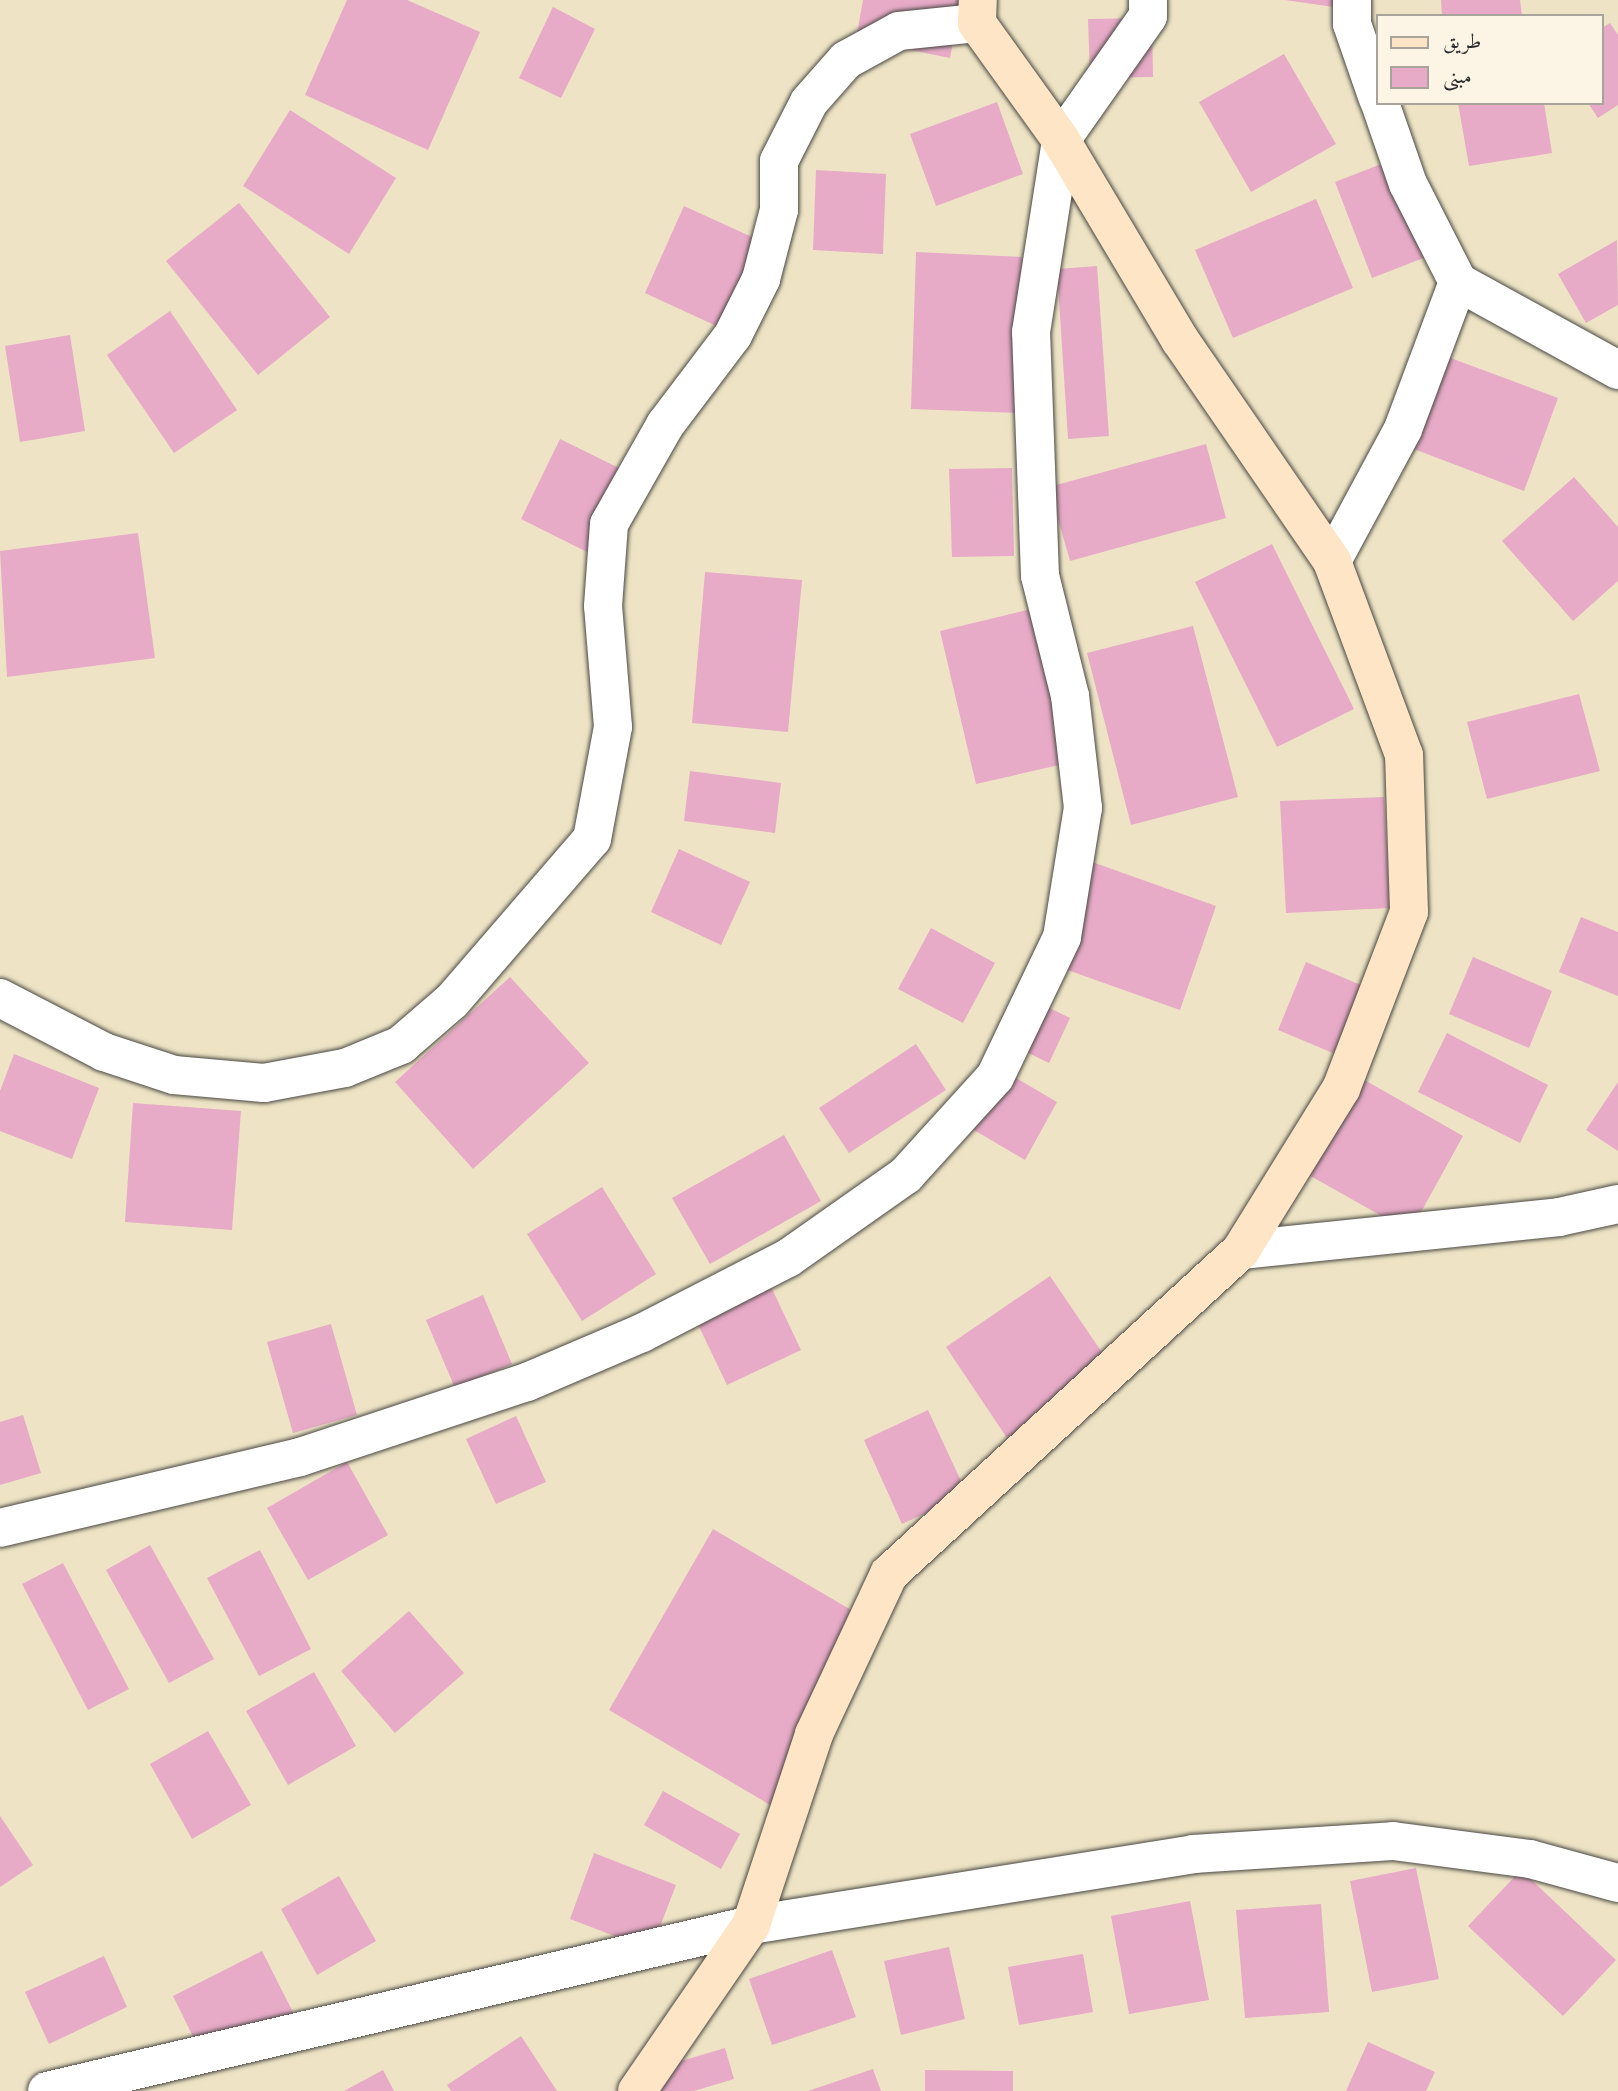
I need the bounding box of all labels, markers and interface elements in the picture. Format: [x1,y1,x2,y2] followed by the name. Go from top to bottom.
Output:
[1376,14,1604,105] legend
[1443,29,1481,53] text: طريق
[1443,64,1472,88] text: مبنى

